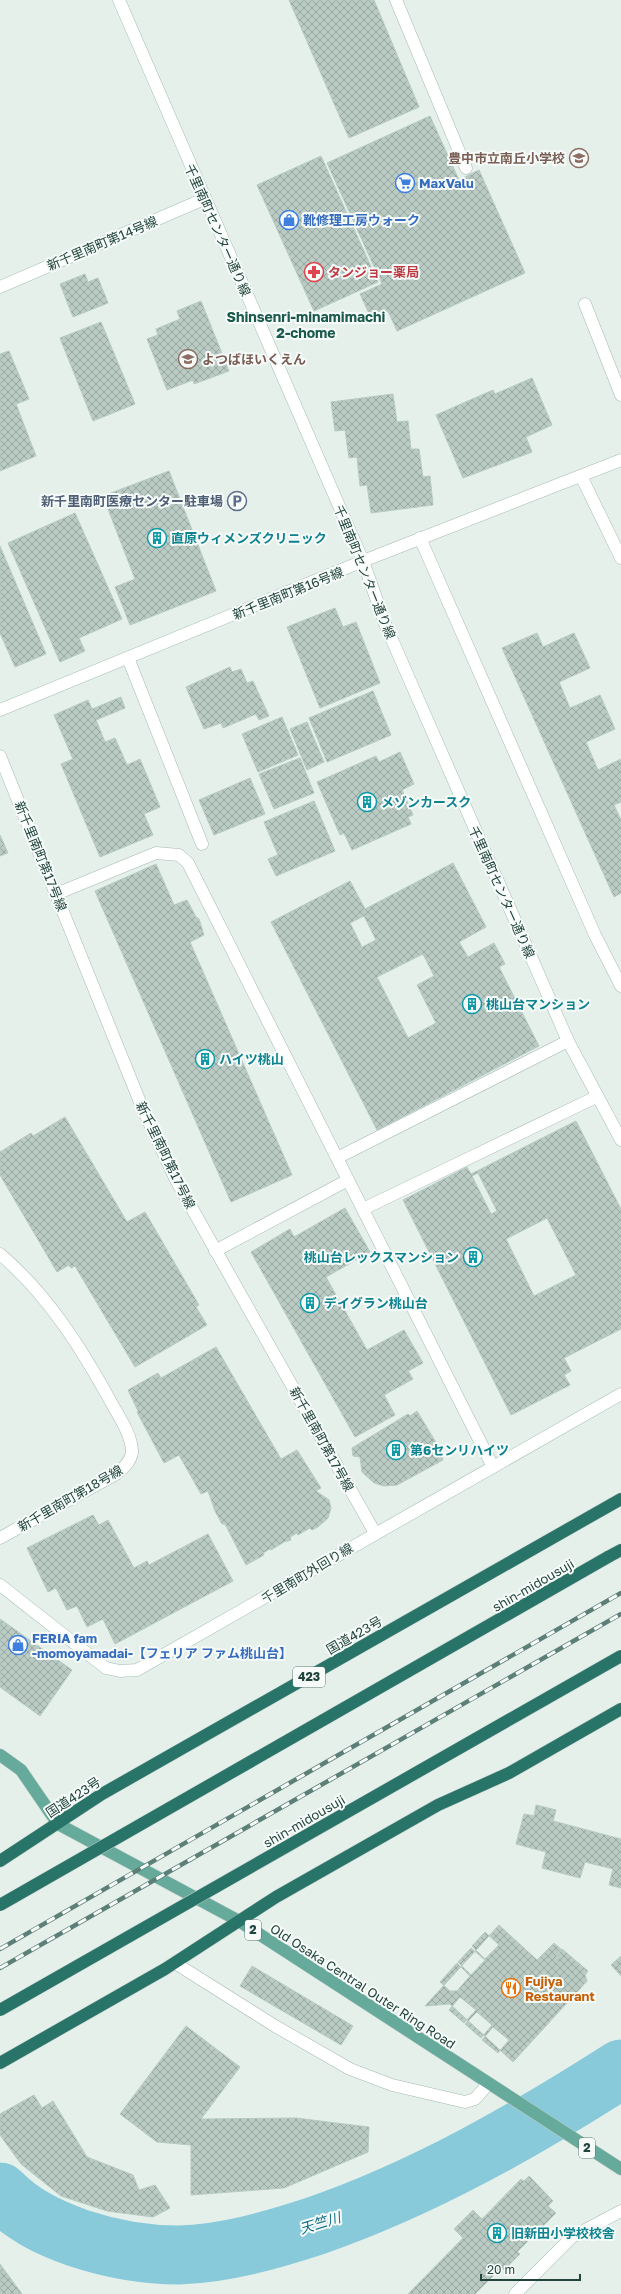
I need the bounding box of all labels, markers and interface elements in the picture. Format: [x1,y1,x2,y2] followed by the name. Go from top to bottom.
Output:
[568,147,590,169] school or university icon: 豊中市立南丘小学校
[448,150,565,166] place label: 豊中市立南丘小学校
[182,161,254,299] street label: 千里南町センター通り線
[394,172,416,194] supermarket icon: MaxValu
[419,175,474,191] place label: MaxValu
[278,209,300,231] shop icon: 靴修理工房ウォーク
[303,212,420,228] place label: 靴修理工房ウォーク
[44,213,160,273] street label: 新千里南町第14号線
[303,261,325,283] pharmacy icon: タンジョー薬局
[328,264,419,280] place label: タンジョー薬局
[227,308,386,341] district label: Shinsenri-minamimachi 2-chome
[177,348,199,370] school or university icon: よつばほいくえん
[202,351,306,367] place label: よつばほいくえん
[226,490,248,512] parking icon: 新千里南町医療センター駐車場
[41,493,223,509] place label: 新千里南町医療センター駐車場
[331,503,399,641] street label: 千里南町センター通り線
[146,527,168,549] building icon: 直原ウィメンズクリニック
[171,530,327,546] place label: 直原ウィメンズクリニック
[230,563,346,623] street label: 新千里南町第16号線
[356,791,378,813] building icon: メゾンカースク
[381,794,471,810] place label: メゾンカースク
[12,799,70,913] street label: 新千里南町第17号線
[466,823,538,961] street label: 千里南町センター通り線
[461,993,483,1015] building icon: 桃山台マンション
[486,996,590,1012] place label: 桃山台マンション
[194,1048,216,1070] building icon: ハイツ桃山
[219,1051,284,1067] place label: ハイツ桃山
[133,1099,199,1211] street label: 新千里南町第17号線
[462,1246,484,1268] building icon: 桃山台レックスマンション
[304,1249,459,1265] place label: 桃山台レックスマンション
[299,1292,321,1314] building icon: デイグラン桃山台
[324,1295,428,1311] place label: デイグラン桃山台
[287,1384,357,1494] street label: 新千里南町第17号線
[385,1439,407,1461] building icon: 第6センリハイツ
[410,1442,509,1458] place label: 第6センリハイツ
[15,1462,125,1534] street label: 新千里南町第18号線
[258,1539,356,1607] street label: 千里南町外回り線
[489,1555,577,1615] street label: shin-midousuji
[323,1613,385,1657] street label: 国道423号
[32,1630,292,1661] place label: FERIA fam -momoyamadai-【フェリア ファム桃山台】
[7,1634,29,1656] shop icon: FERIA fam -momoyamadai-【フェリア ファム桃山台】
[293,1667,325,1687] road number: 423
[43,1773,103,1821] street label: 国道423号
[260,1791,348,1851] street label: shin-midousuji
[245,1920,261,1940] road number: 2
[267,1920,459,2052] street label: Old Osaka Central Outer Ring Road
[525,1973,595,2004] place label: Fujiya Restaurant
[500,1977,522,1999] restaurant icon: Fujiya Restaurant
[579,2138,595,2158] road number: 2
[297,2208,344,2237] water label: 天竺川
[486,2222,508,2244] building icon: 旧新田小学校校舎
[511,2225,615,2241] place label: 旧新田小学校校舎
[481,2256,580,2282] scale bar
[487,2262,515,2277] text: 20 m

